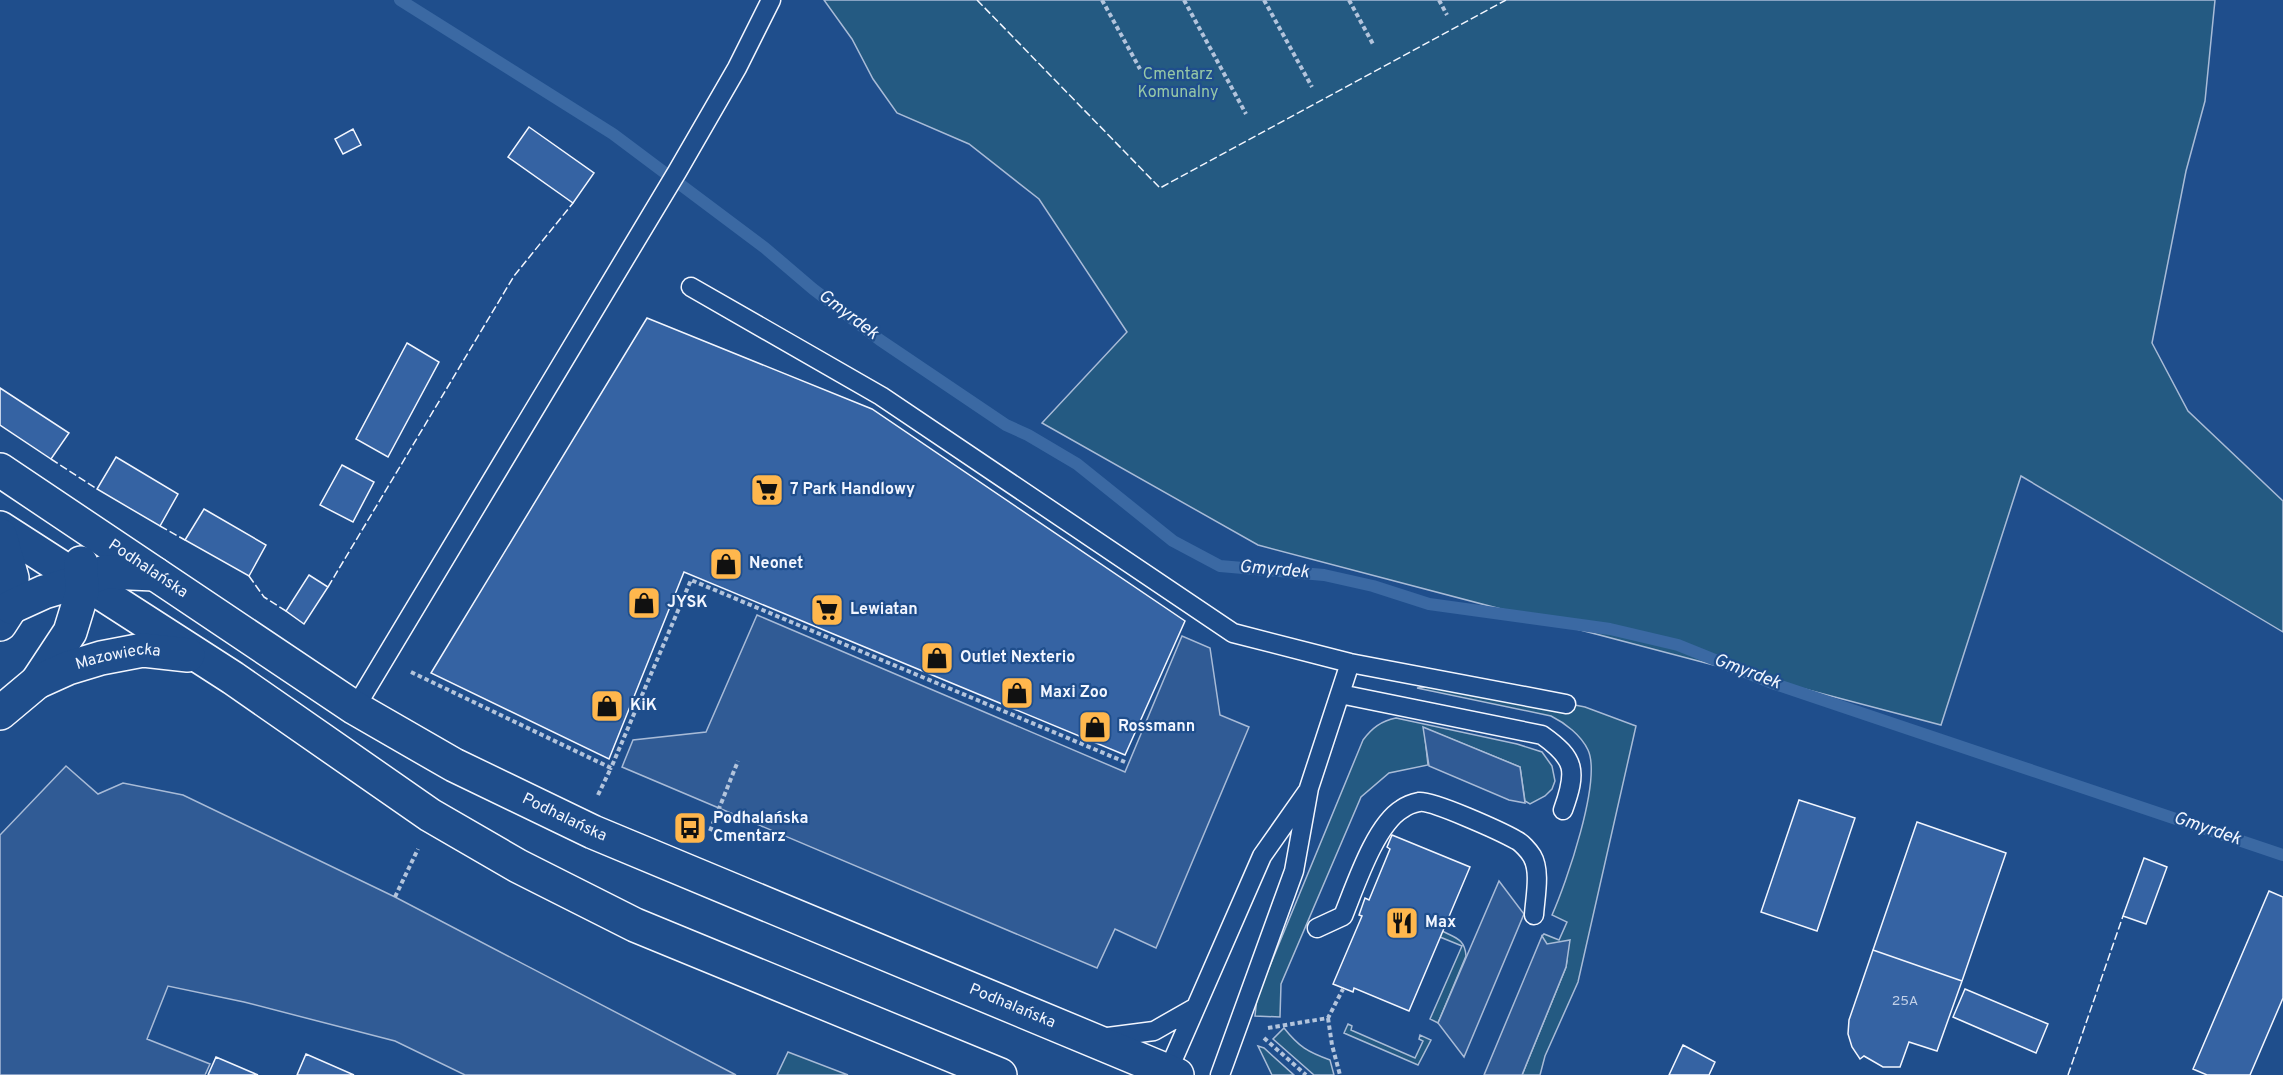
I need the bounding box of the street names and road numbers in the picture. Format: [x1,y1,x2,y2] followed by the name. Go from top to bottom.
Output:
[104,535,192,603] street label: Podhalańska
[73,640,162,675] street label: Mazowiecka
[519,789,610,847] street label: Podhalańska
[966,980,1058,1033] street label: Podhalańska

